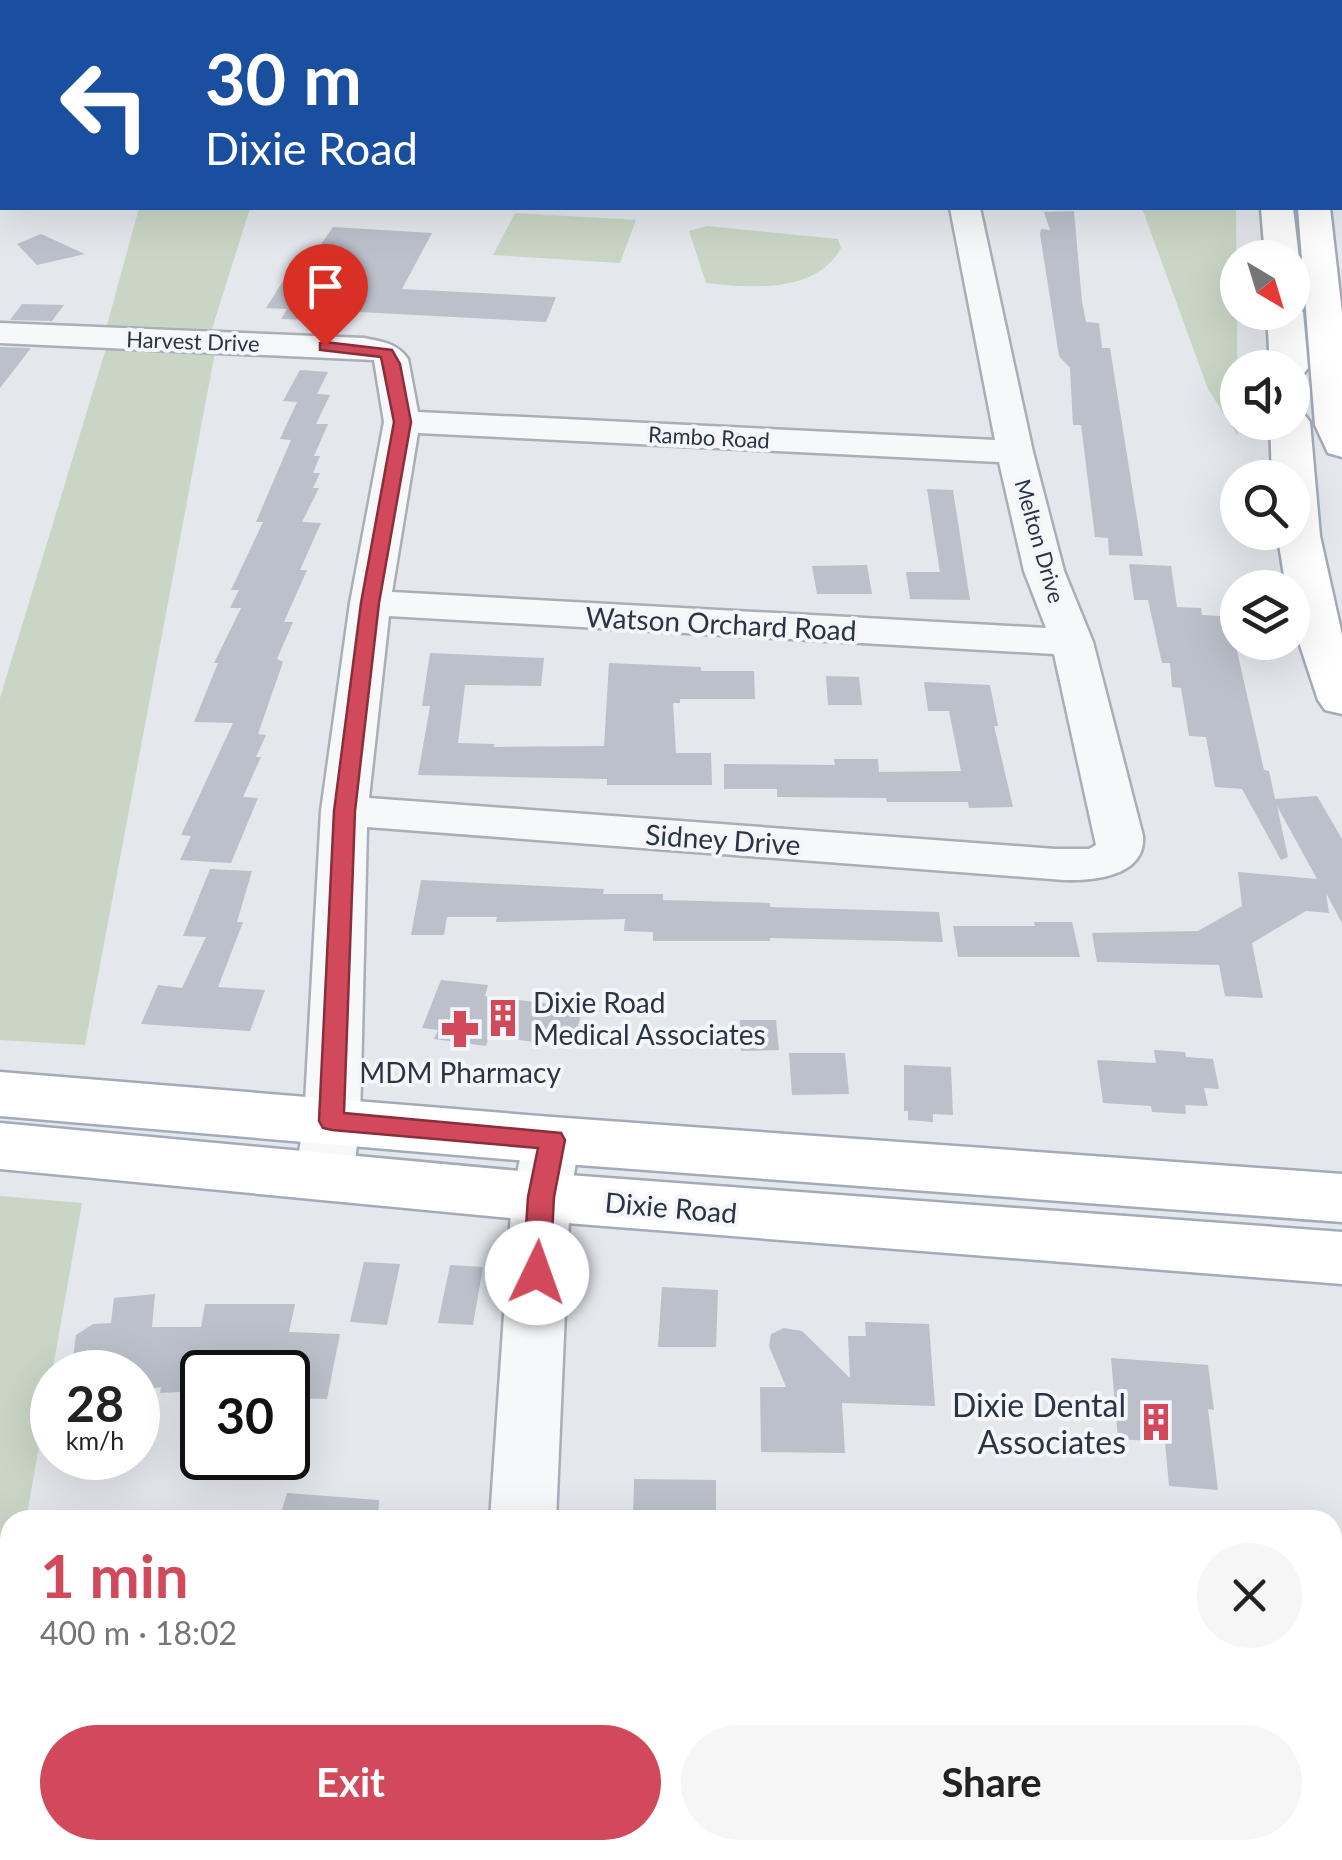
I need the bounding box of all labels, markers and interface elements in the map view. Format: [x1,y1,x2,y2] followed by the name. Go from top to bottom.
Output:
[205,36,362,120] text: 30 m
[40,40,170,170] icon: left
[205,121,418,175] text: Dixie Road
[1220,240,1310,330] north arrow
[1220,240,1310,660] map controls
[283,244,368,347] pin
[298,259,353,314] icon: arrive
[126,325,260,357] street label: Harvest Drive
[1220,350,1310,440] button: sound
[647,420,771,454] street label: Rambo Road
[1220,460,1310,550] button: search
[1009,476,1071,606] street label: Melton Drive
[1220,570,1310,660] button: layers
[585,599,857,647] street label: Watson Orchard Road
[644,817,802,861] street label: Sidney Drive
[533,985,766,1051] place label: Dixie Road Medical Associates
[482,997,524,1039] building icon: Dixie Road Medical Associates
[439,1008,481,1050] pharmacy icon: MDM Pharmacy
[359,1055,561,1089] place label: MDM Pharmacy
[604,1184,738,1230] street label: Dixie Road
[485,1221,589,1325] position arrow
[180,1350,310,1480] speed limit sign: 30
[66,1373,124,1433] text: 28
[952,1385,1126,1461] place label: Dixie Dental Associates
[1135,1401,1177,1443] building icon: Dixie Dental Associates
[66,1425,124,1455] text: km/h
[40,1539,189,1611] text: 1 min
[1197,1543,1302,1648] button: close
[40,1613,237,1652] text: 400 m · 18:02
[40,1725,661,1840] button: Exit
[681,1725,1302,1840] button: Share

